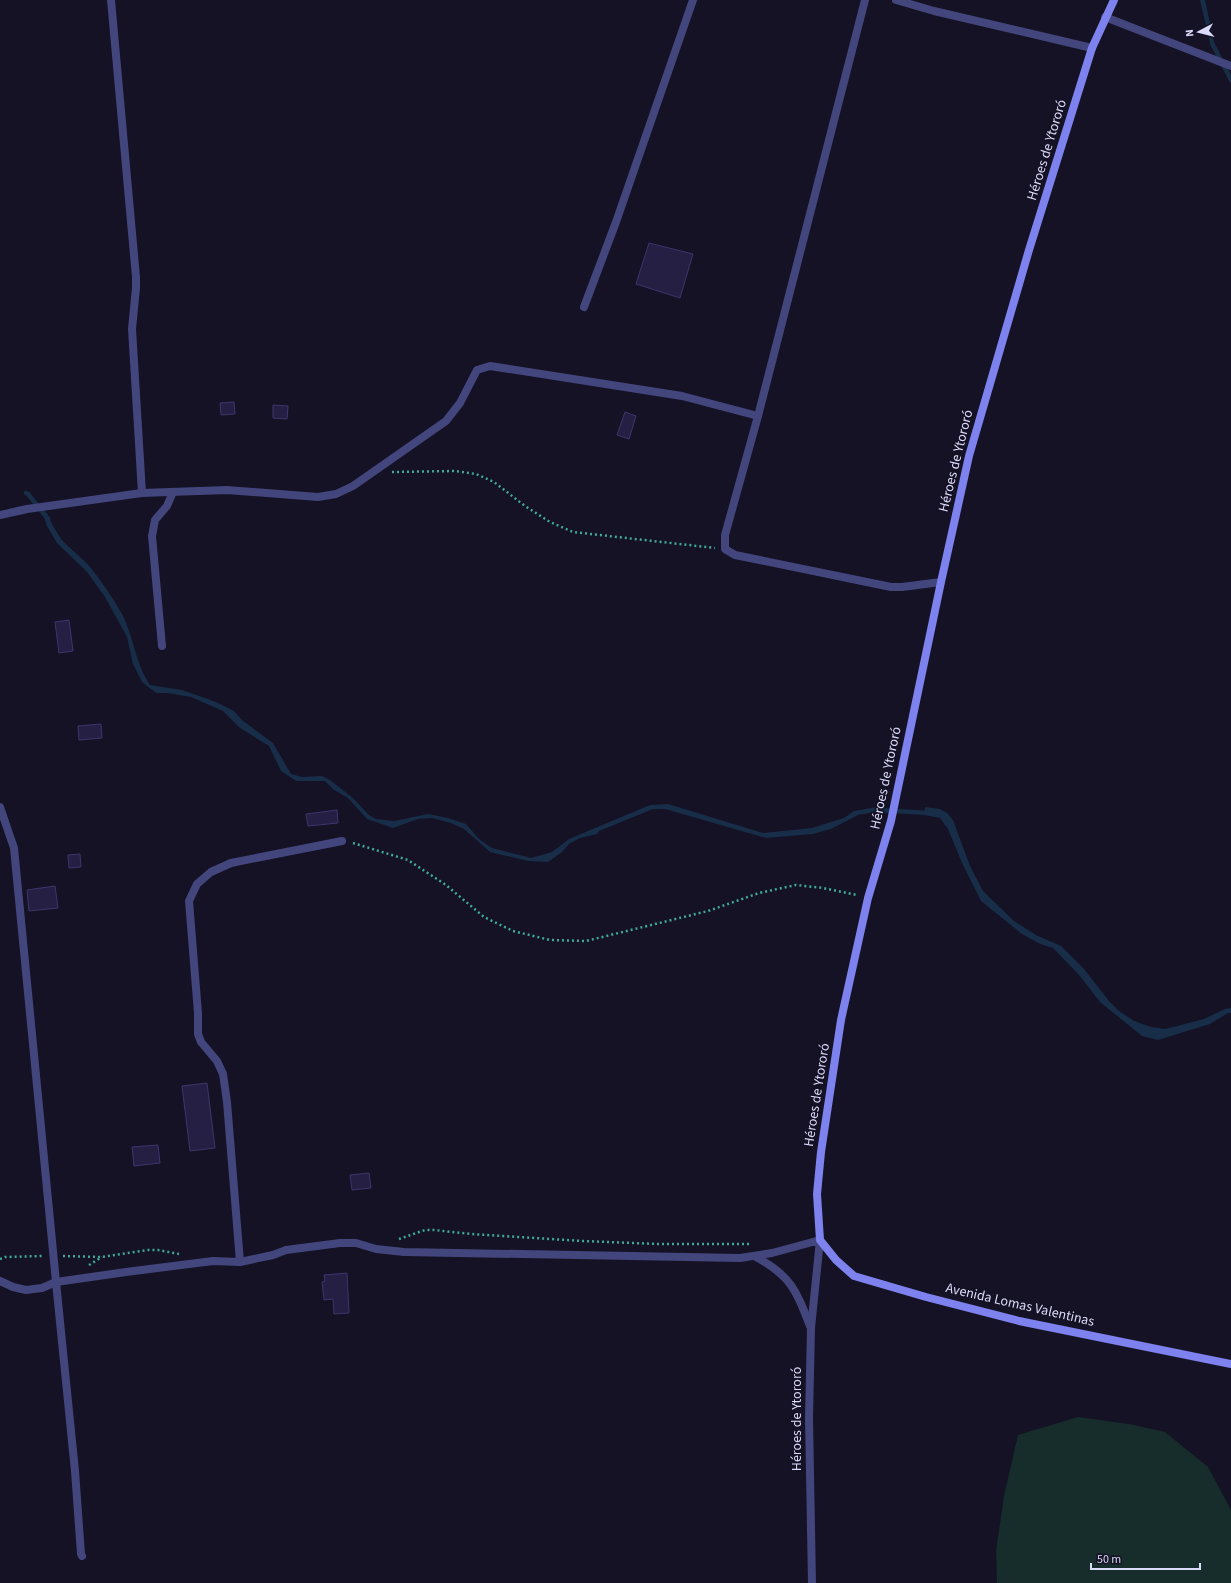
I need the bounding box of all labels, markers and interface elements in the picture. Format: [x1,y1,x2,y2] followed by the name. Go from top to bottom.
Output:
[1179,12,1219,52] north arrow
[1182,29,1197,38] text: N
[1022,97,1072,203] street label: Héroes de Ytororó
[934,408,978,514] street label: Héroes de Ytororó
[865,725,907,831] street label: Héroes de Ytororó
[799,1042,835,1148] street label: Héroes de Ytororó
[944,1278,1096,1332] street label: Avenida Lomas Valentinas
[787,1367,807,1471] street label: Héroes de Ytororó
[1091,1545,1200,1571] scale bar
[1097,1551,1121,1568] text: 50 m

